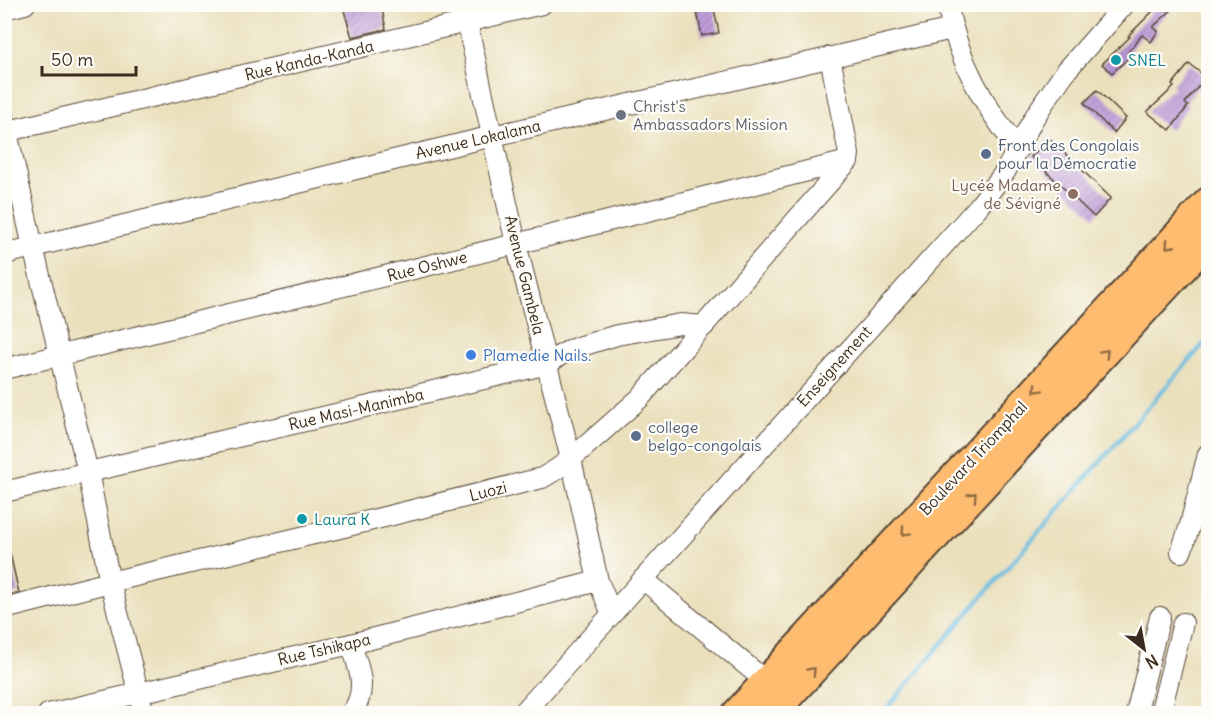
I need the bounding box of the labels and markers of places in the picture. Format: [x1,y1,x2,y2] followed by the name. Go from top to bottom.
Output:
[1128,50,1166,70] place label: SNEL
[1109,53,1123,67] marker: SNEL
[633,96,788,134] place label: Christ's Ambassadors Mission
[614,108,628,122] marker: Christ's Ambassadors Mission
[998,135,1139,173] place label: Front des Congolais pour la Démocratie
[979,147,993,161] marker: Front des Congolais pour la Démocratie
[951,175,1061,213] place label: Lycée Madame de Sévigné
[1066,187,1080,201] marker: Lycée Madame de Sévigné
[483,345,591,365] place label: Plamedie Nails.
[464,348,478,362] marker: Plamedie Nails.
[648,417,762,455] place label: college belgo-congolais
[629,429,643,443] marker: college belgo-congolais
[314,509,370,529] place label: Laura K
[295,512,309,526] marker: Laura K

